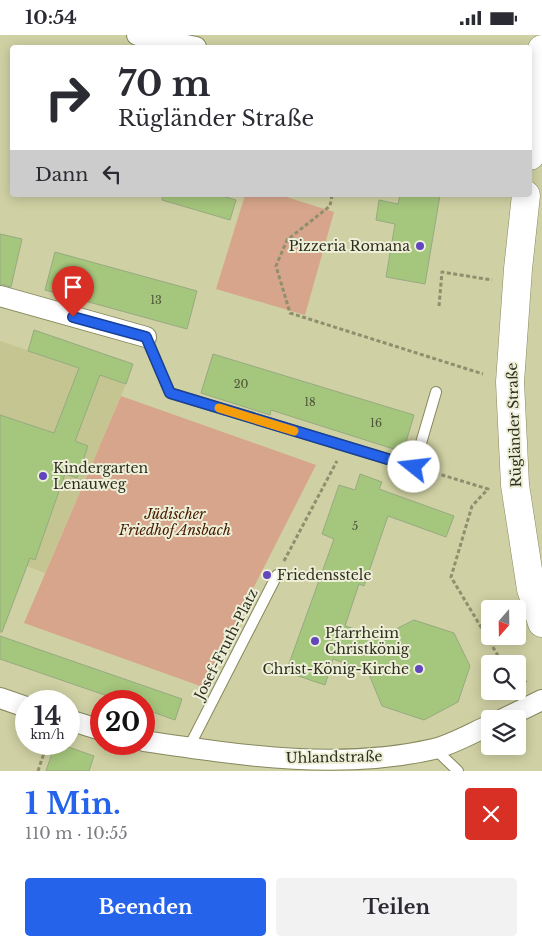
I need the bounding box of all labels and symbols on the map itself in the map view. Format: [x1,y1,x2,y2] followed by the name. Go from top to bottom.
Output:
[289,237,410,255] place label: Pizzeria Romana
[414,240,426,252] marker: Pizzeria Romana
[52,266,94,317] pin
[150,293,162,307] house number: 13
[503,362,525,488] street label: Rügländer Straße
[234,377,248,391] house number: 20
[304,395,316,409] house number: 18
[370,416,382,430] house number: 16
[387,440,439,492] position arrow
[53,459,149,493] place label: Kindergarten Lenauweg
[37,470,49,482] marker: Kindergarten Lenauweg
[118,505,231,539] park label: Jüdischer Friedhof Ansbach
[352,519,358,533] house number: 5
[277,566,371,584] place label: Friedensstele
[261,569,273,581] marker: Friedensstele
[189,585,262,704] street label: Josef-Fruth-Platz
[481,600,526,645] north arrow
[325,624,410,658] place label: Pfarrheim Christkönig
[309,635,321,647] marker: Pfarrheim Christkönig
[263,660,409,678] place label: Christ-König-Kirche
[413,663,425,675] marker: Christ-König-Kirche
[90,690,155,755] speed limit sign: 20
[285,747,383,767] street label: Uhlandstraße

